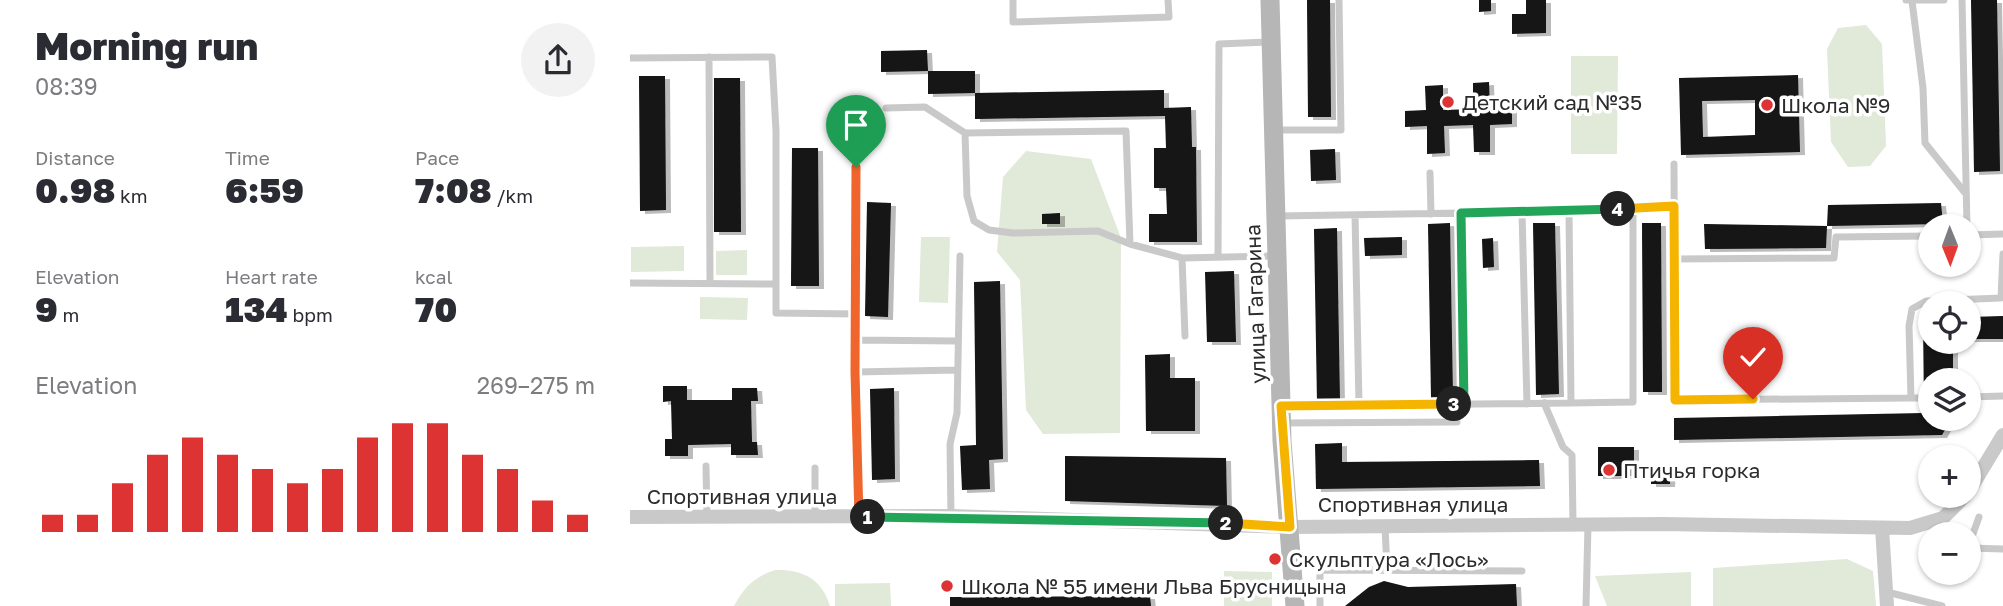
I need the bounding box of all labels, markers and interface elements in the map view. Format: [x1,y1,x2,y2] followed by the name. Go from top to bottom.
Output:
[35,23,258,68] text: Morning run
[521,23,595,97] button: share
[35,72,98,100] text: 08:39
[1462,89,1642,115] place label: Детский сад №35
[1781,92,1891,118] place label: Школа №9
[1440,94,1456,110] marker: Детский сад №35
[826,95,886,167] pin
[1759,97,1775,113] marker: Школа №9
[837,106,875,144] icon: arrive
[35,146,115,169] text: Distance
[225,146,270,169] text: Time
[415,146,459,169] text: Pace
[35,169,115,211] text: 0.98
[225,169,304,211] text: 6:59
[415,169,492,211] text: 7:08
[115,184,148,207] text: km
[492,184,533,207] text: /km
[1600,192,1636,227] pin: 4
[1612,197,1623,220] text: 4
[1918,214,1981,276] north arrow
[1918,214,1981,585] map controls
[1239,224,1271,384] street label: улица Гагарина
[35,265,120,288] text: Elevation
[225,265,318,288] text: Heart rate
[415,265,453,288] text: kcal
[35,288,58,330] text: 9
[225,288,288,330] text: 134
[415,288,457,330] text: 70
[1918,291,1981,354] button: locate
[58,303,79,326] text: m
[288,303,333,326] text: bpm
[1723,327,1783,399] pin
[1734,338,1772,376] icon: check
[1918,368,1981,431] button: layers
[35,371,137,399] text: Elevation
[477,371,595,399] text: 269–275 m
[1436,386,1472,422] pin: 3
[1448,392,1459,415] text: 3
[1918,445,1981,508] button: +
[1623,457,1760,483] place label: Птичья горка
[1601,462,1617,478] marker: Птичья горка
[647,483,837,509] street label: Спортивная улица
[1318,491,1508,517] street label: Спортивная улица
[850,500,886,534] pin: 1
[863,505,872,528] text: 1
[1208,505,1244,540] pin: 2
[1220,511,1231,534] text: 2
[1918,522,1981,585] button: −
[1289,546,1489,572] place label: Скульптура «Лось»
[1267,551,1283,567] marker: Скульптура «Лось»
[961,573,1347,599] place label: Школа № 55 имени Льва Брусницына
[939,578,955,594] marker: Школа № 55 имени Льва Брусницына

